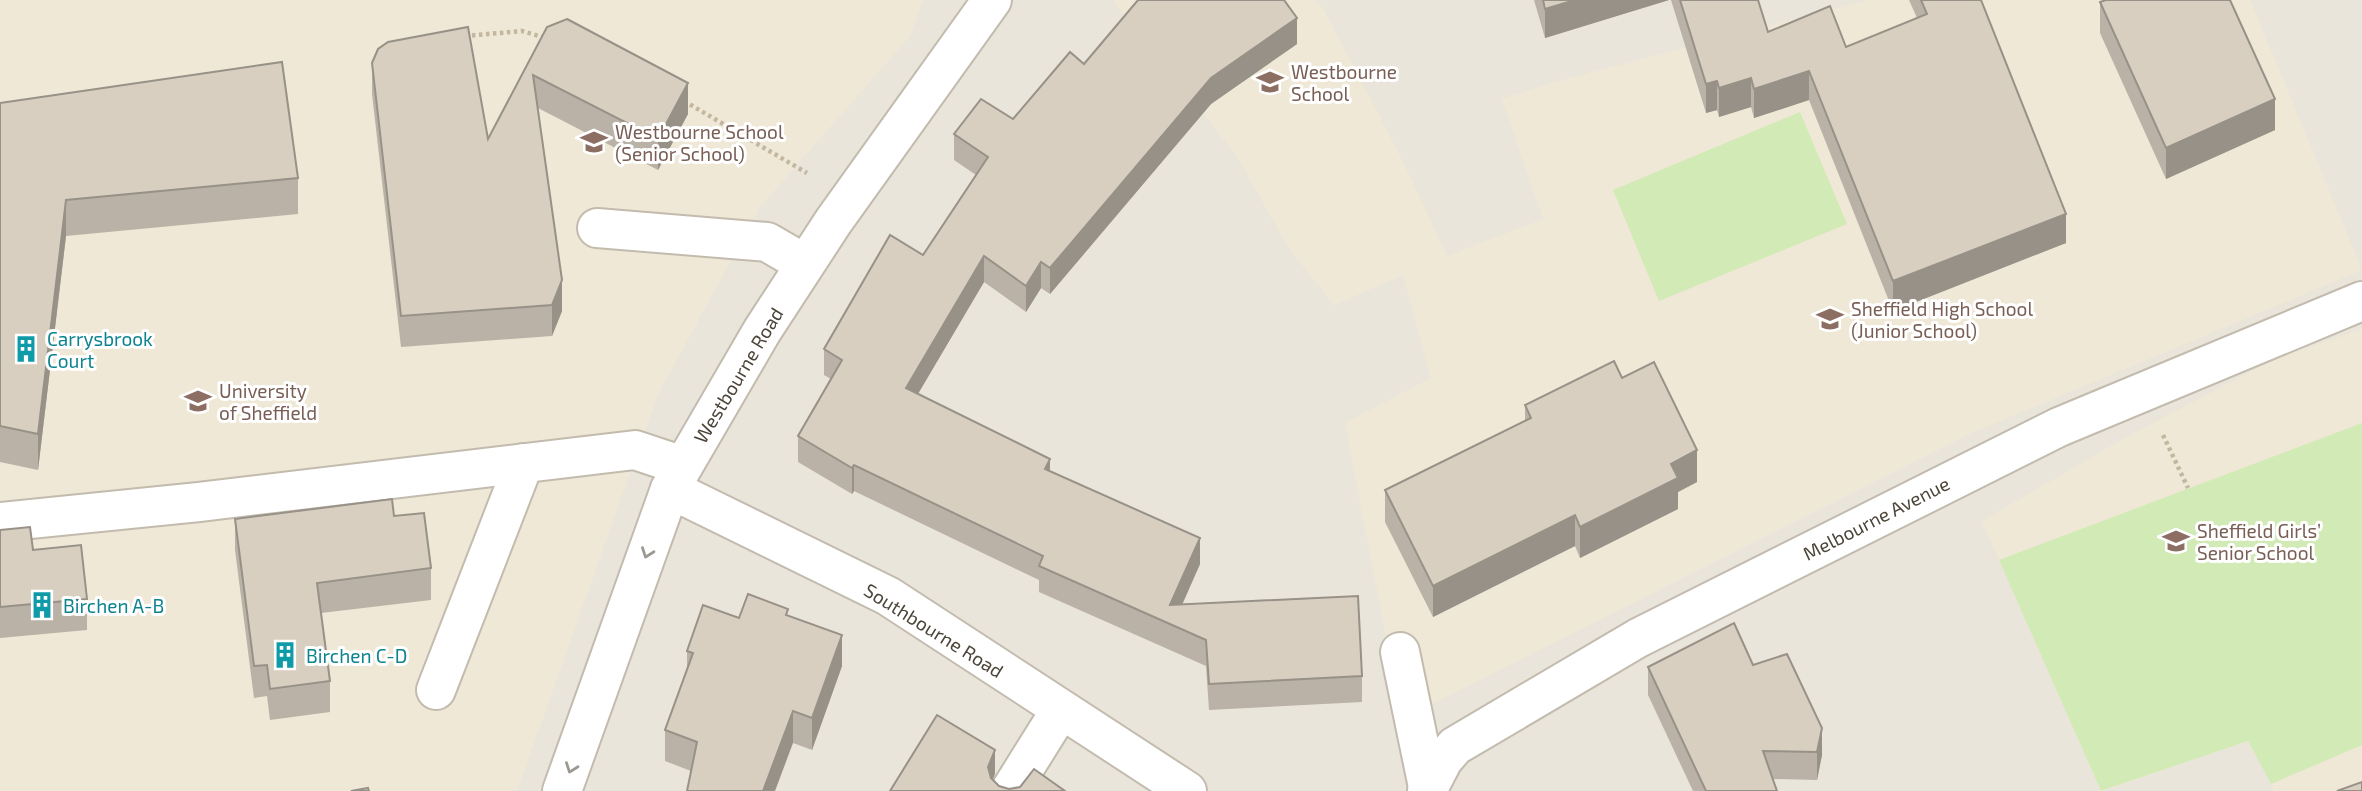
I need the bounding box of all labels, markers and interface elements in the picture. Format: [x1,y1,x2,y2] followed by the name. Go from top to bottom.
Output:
[1291,60,1397,105] place label: Westbourne School
[1255,67,1285,97] school or university icon: Westbourne School
[615,120,784,165] place label: Westbourne School (Senior School)
[579,127,609,157] school or university icon: Westbourne School (Senior School)
[1851,297,2033,342] place label: Sheffield High School (Junior School)
[688,303,788,447] street label: Westbourne Road
[1815,304,1845,334] school or university icon: Sheffield High School (Junior School)
[47,327,153,372] place label: Carrysbrook Court
[11,334,41,364] building icon: Carrysbrook Court
[219,379,317,424] place label: University of Sheffield
[183,386,213,416] school or university icon: University of Sheffield
[1799,471,1953,565] street label: Melbourne Avenue
[2197,519,2321,564] place label: Sheffield Girls’ Senior School
[2161,526,2191,556] school or university icon: Sheffield Girls’ Senior School
[641,547,655,559] one-way arrow
[860,578,1008,682] street label: Southbourne Road
[27,590,57,620] building icon: Birchen A-B
[63,594,164,617] place label: Birchen A-B
[270,640,300,670] building icon: Birchen C-D
[306,644,407,667] place label: Birchen C-D
[565,761,579,773] one-way arrow

